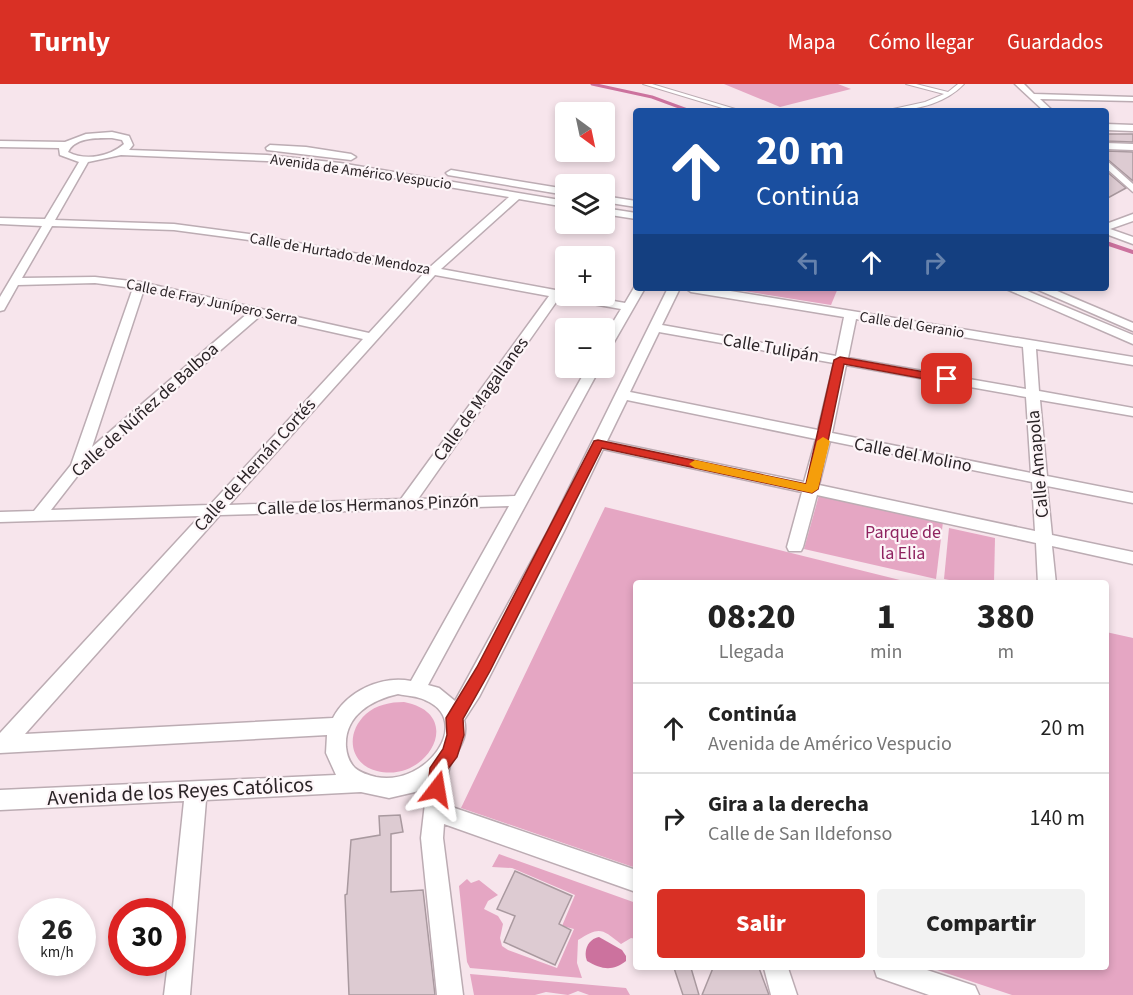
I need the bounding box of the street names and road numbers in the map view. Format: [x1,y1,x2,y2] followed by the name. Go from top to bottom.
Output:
[269,149,453,195] street label: Avenida de Américo Vespucio
[248,228,432,280] street label: Calle de Hurtado de Mendoza
[124,274,300,330] street label: Calle de Fray Junípero Serra
[858,306,966,344] street label: Calle del Geranio
[721,327,821,369] street label: Calle Tulipán
[427,332,535,466] street label: Calle de Magallanes
[66,337,224,483] street label: Calle de Núñez de Balboa
[188,393,322,537] street label: Calle de Hernán Cortés
[1021,409,1055,519] street label: Calle Amapola
[852,431,974,479] street label: Calle del Molino
[257,489,479,521] street label: Calle de los Hermanos Pinzón
[46,769,314,813] street label: Avenida de los Reyes Católicos

